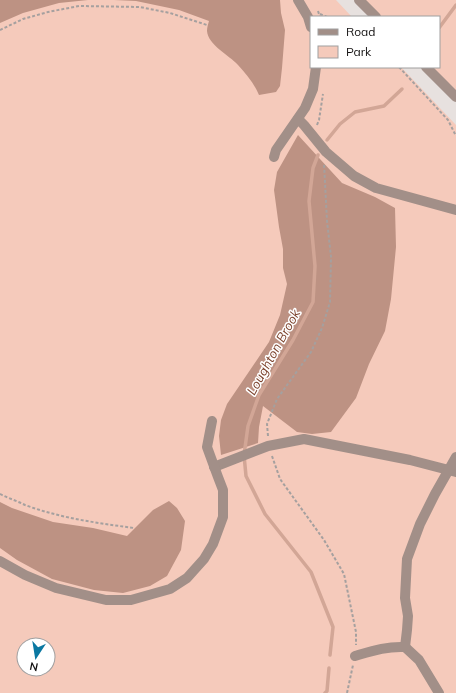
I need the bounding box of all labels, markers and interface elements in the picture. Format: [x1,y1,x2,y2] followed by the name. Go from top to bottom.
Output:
[310,16,440,68] legend
[346,24,375,39] text: Road
[346,44,372,59] text: Park
[243,306,303,398] water label: Loughton Brook
[16,637,56,677] north arrow
[28,659,39,674] text: N

